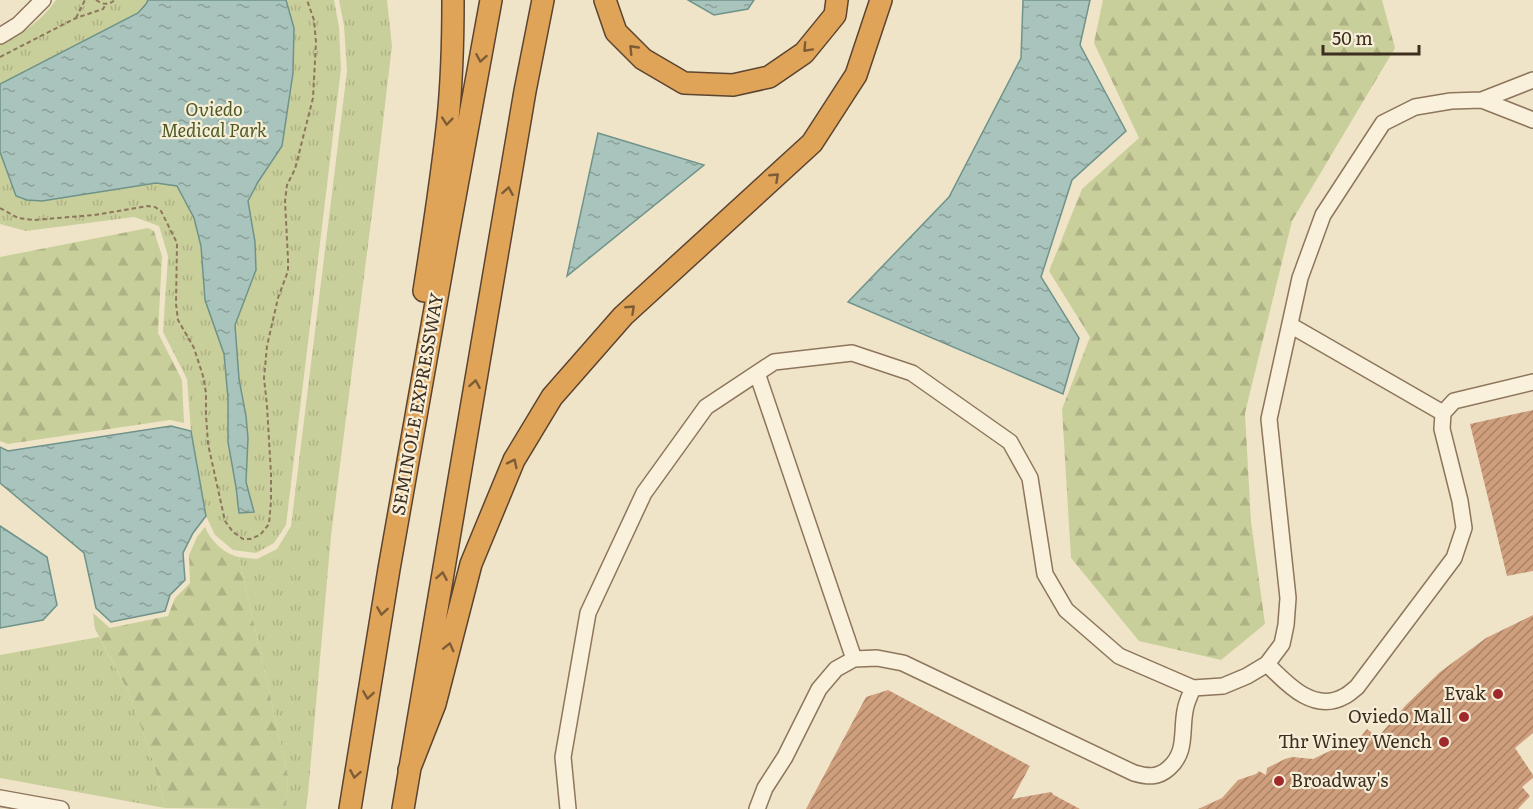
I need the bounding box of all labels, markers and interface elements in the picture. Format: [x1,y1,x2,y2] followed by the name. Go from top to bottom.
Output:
[1323,18,1419,56] scale bar
[1332,24,1373,51] text: 50 m
[803,41,814,52] one-way arrow
[630,46,641,57] one-way arrow
[475,52,488,62] one-way arrow
[161,95,267,143] park label: Oviedo Medical Park
[441,117,454,126] one-way arrow
[767,174,778,185] one-way arrow
[501,187,514,197] one-way arrow
[384,290,449,517] street label: SEMINOLE EXPRESSWAY
[624,305,634,316] one-way arrow
[468,379,481,389] one-way arrow
[505,459,517,470] one-way arrow
[435,571,447,580] one-way arrow
[376,605,389,615] one-way arrow
[442,642,455,652] one-way arrow
[1444,679,1487,706] place label: Evak
[1491,687,1505,701] marker: Evak
[363,691,375,700] one-way arrow
[1348,702,1452,729] place label: Oviedo Mall
[1457,710,1471,724] marker: Oviedo Mall
[1278,727,1432,754] place label: Thr Winey Wench
[1437,735,1451,749] marker: Thr Winey Wench
[1291,766,1388,793] place label: Broadway's
[350,769,362,778] one-way arrow
[1272,774,1286,788] marker: Broadway's

